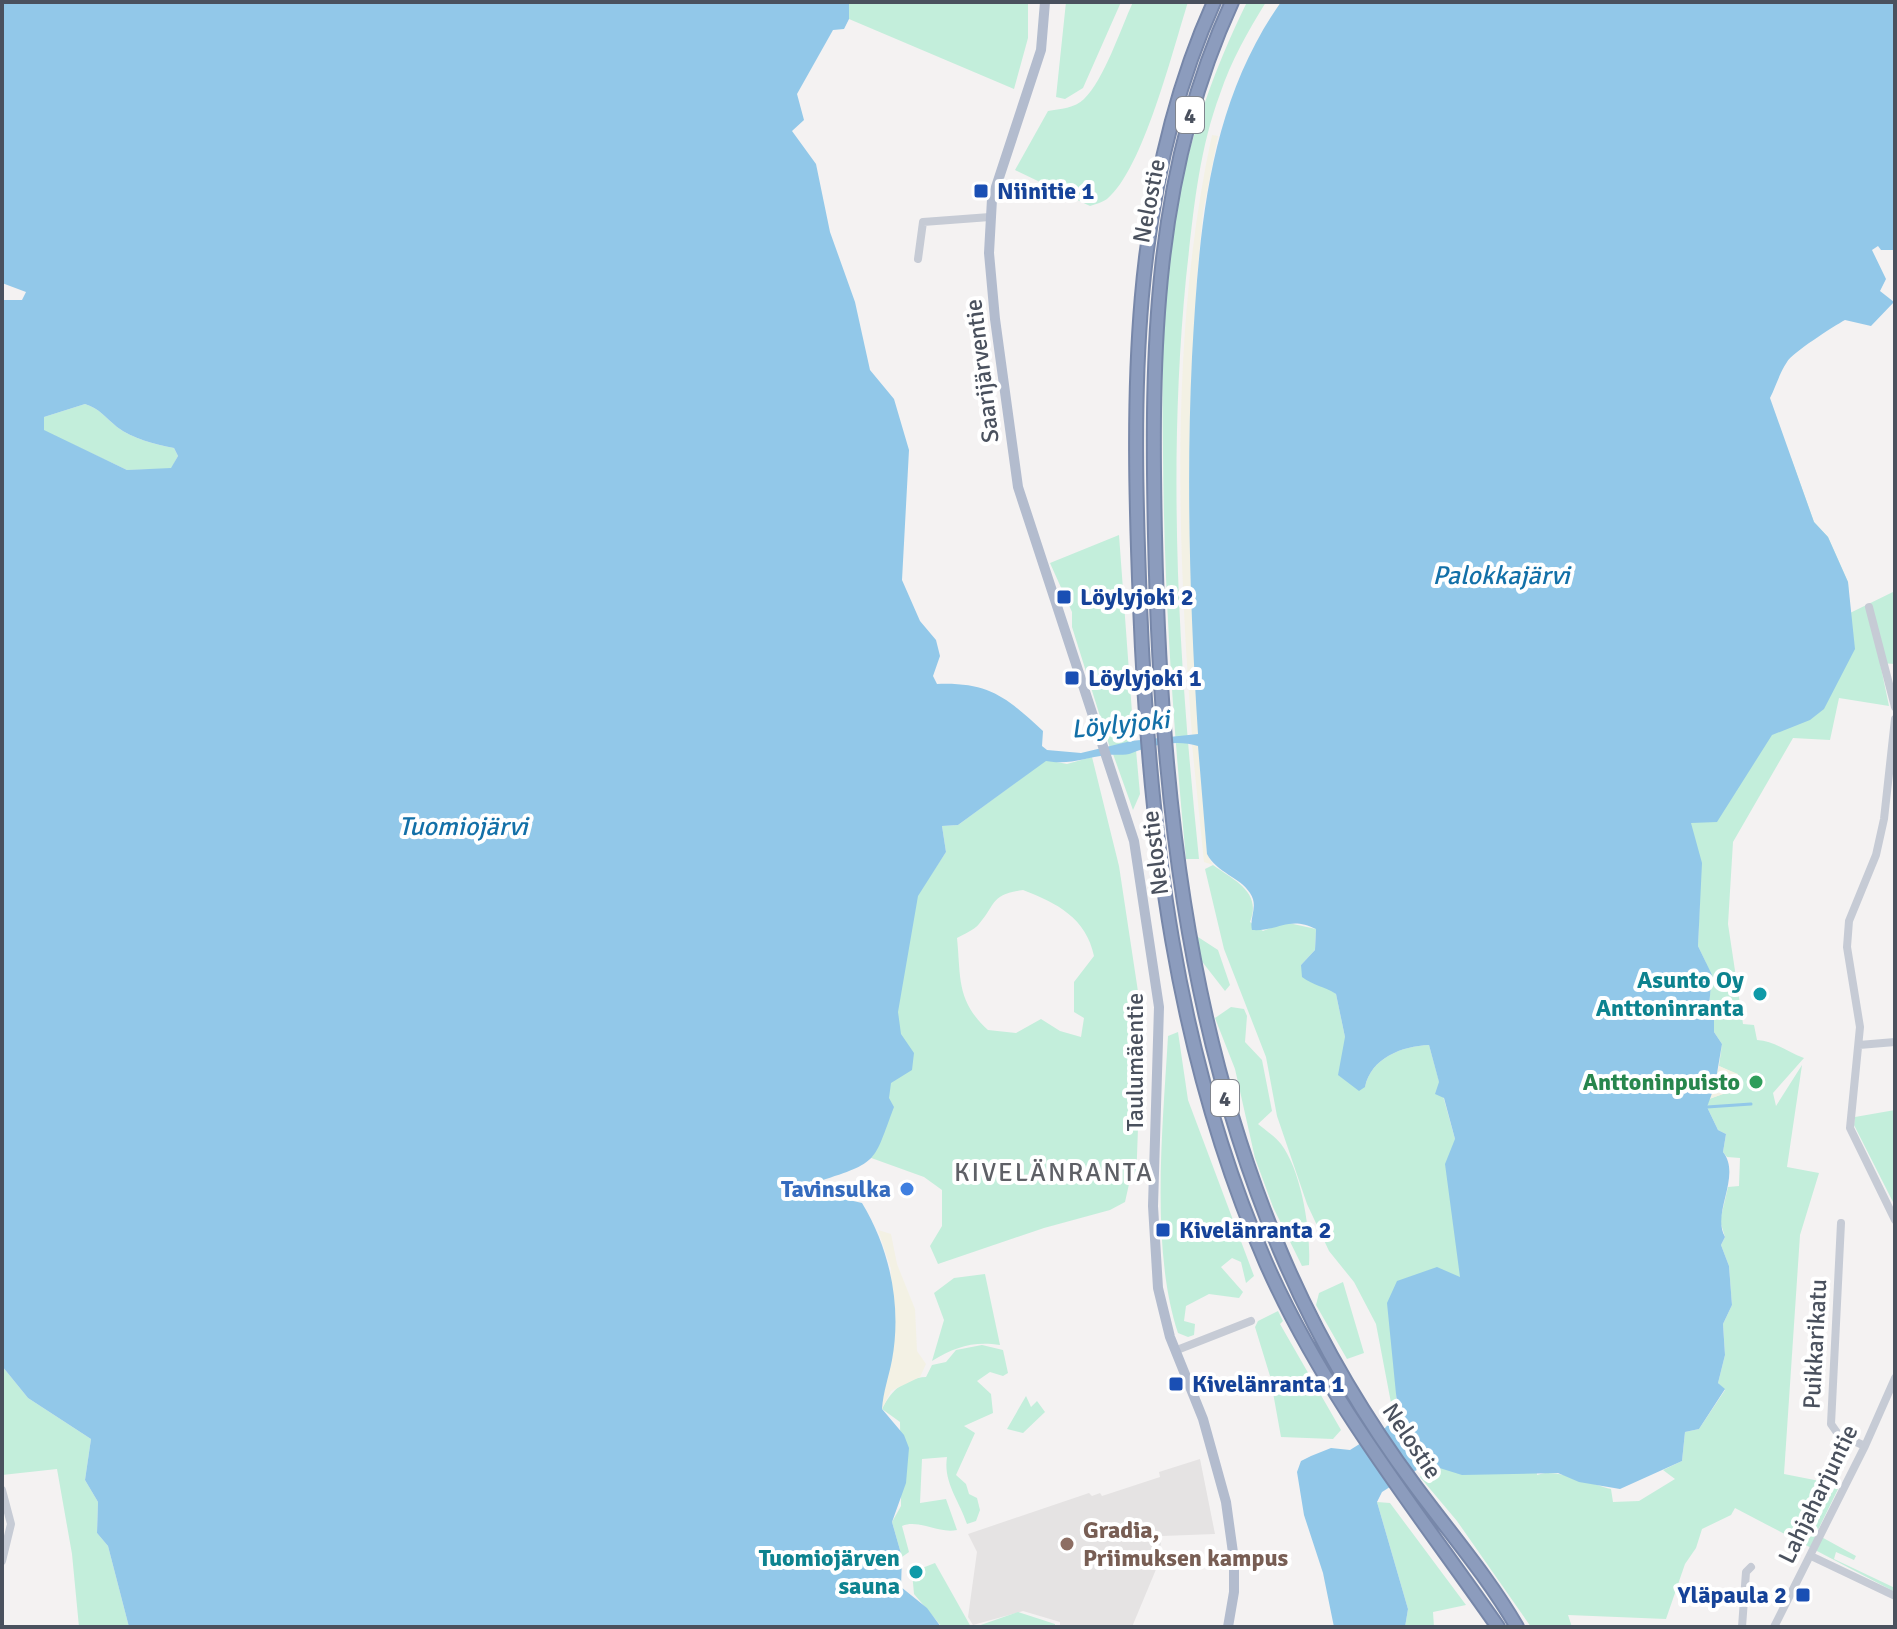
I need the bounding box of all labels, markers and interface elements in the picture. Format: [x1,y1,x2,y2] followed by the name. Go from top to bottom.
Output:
[1176,97,1204,133] road number: 4
[1126,156,1172,246] street label: Nelostie
[997,176,1095,206] place label: Niinitie 1
[972,182,990,200] marker: Niinitie 1
[958,297,1006,445] street label: Saarijärventie
[1433,560,1572,592] water label: Palokkajärvi
[1080,582,1194,612] place label: Löylyjoki 2
[1055,588,1073,606] marker: Löylyjoki 2
[1088,663,1202,693] place label: Löylyjoki 1
[1063,669,1081,687] marker: Löylyjoki 1
[1069,704,1174,746] water label: Löylyjoki
[1135,809,1175,897] street label: Nelostie
[399,811,530,843] water label: Tuomiojärvi
[1596,965,1744,1023] place label: Asunto Oy Anttoninranta
[1751,985,1769,1003] marker: Asunto Oy Anttoninranta
[1120,993,1150,1131] street label: Taulumäentie
[1583,1067,1740,1097] place label: Anttoninpuisto
[1747,1073,1765,1091] marker: Anttoninpuisto
[1211,1080,1239,1116] road number: 4
[954,1157,1154,1189] district label: KIVELÄNRANTA
[781,1174,891,1204] place label: Tavinsulka
[898,1180,916,1198] marker: Tavinsulka
[1179,1215,1331,1245] place label: Kivelänranta 2
[1154,1221,1172,1239] marker: Kivelänranta 2
[1797,1278,1833,1410] street label: Puikkarikatu
[1192,1369,1344,1399] place label: Kivelänranta 1
[1167,1375,1185,1393] marker: Kivelänranta 1
[1376,1397,1448,1485] street label: Nelostie
[1771,1420,1865,1568] street label: Lahjaharjuntie
[1083,1515,1289,1573] place label: Gradia, Priimuksen kampus
[1058,1535,1076,1553] marker: Gradia, Priimuksen kampus
[759,1543,900,1601] place label: Tuomiojärven sauna
[907,1563,925,1581] marker: Tuomiojärven sauna
[1677,1580,1787,1610] place label: Yläpaula 2
[1794,1586,1812,1604] marker: Yläpaula 2

